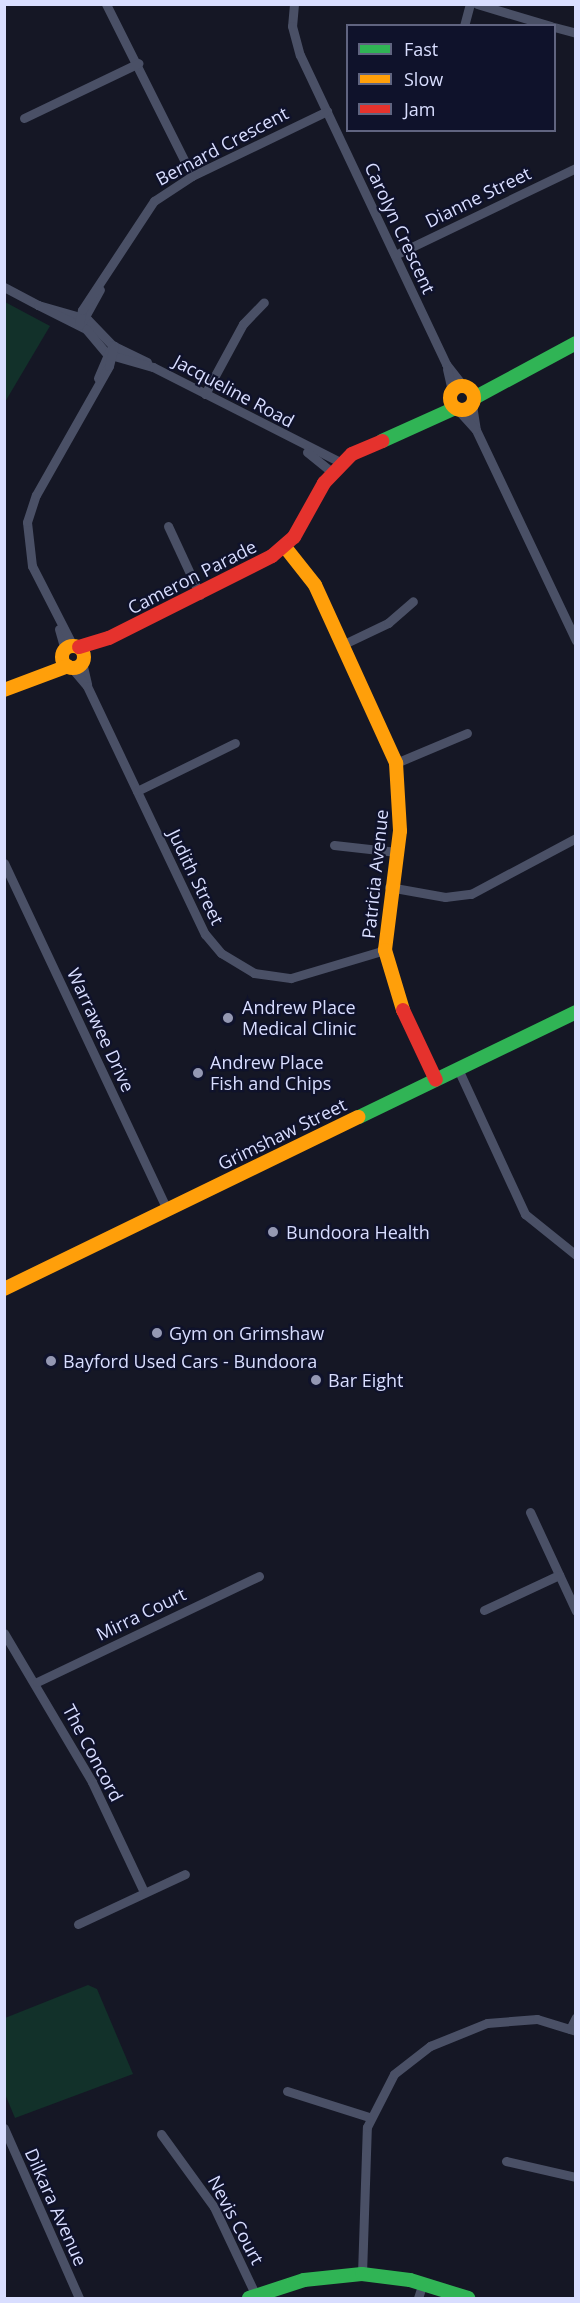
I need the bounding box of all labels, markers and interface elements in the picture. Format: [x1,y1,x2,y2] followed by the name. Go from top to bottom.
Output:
[346,24,556,132] legend
[404,37,438,61] text: Fast
[404,67,443,91] text: Slow
[404,97,436,121] text: Jam
[152,102,292,190] street label: Bernard Crescent
[360,159,440,297] street label: Carolyn Crescent
[422,162,534,232] street label: Dianne Street
[170,350,298,432] street label: Jacqueline Road
[124,535,260,619] street label: Cameron Parade
[357,808,393,940] street label: Patricia Avenue
[164,826,228,928] street label: Judith Street
[63,965,139,1095] street label: Warrawee Drive
[242,997,356,1040] place label: Andrew Place Medical Clinic
[219,1009,237,1027] marker: Andrew Place Medical Clinic
[210,1052,331,1094] place label: Andrew Place Fish and Chips
[191,1066,205,1080] marker: Andrew Place Fish and Chips
[214,1094,350,1174] street label: Grimshaw Street
[286,1221,430,1243] place label: Bundoora Health
[264,1223,282,1241] marker: Bundoora Health
[169,1322,324,1344] place label: Gym on Grimshaw
[150,1326,164,1340] marker: Gym on Grimshaw
[63,1350,317,1372] place label: Bayford Used Cars - Bundoora
[44,1354,58,1368] marker: Bayford Used Cars - Bundoora
[328,1369,403,1391] place label: Bar Eight
[309,1373,323,1387] marker: Bar Eight
[93,1583,189,1645] street label: Mirra Court
[58,1701,128,1805] street label: The Concord
[20,2145,92,2269] street label: Dilkara Avenue
[204,2172,268,2268] street label: Nevis Court

